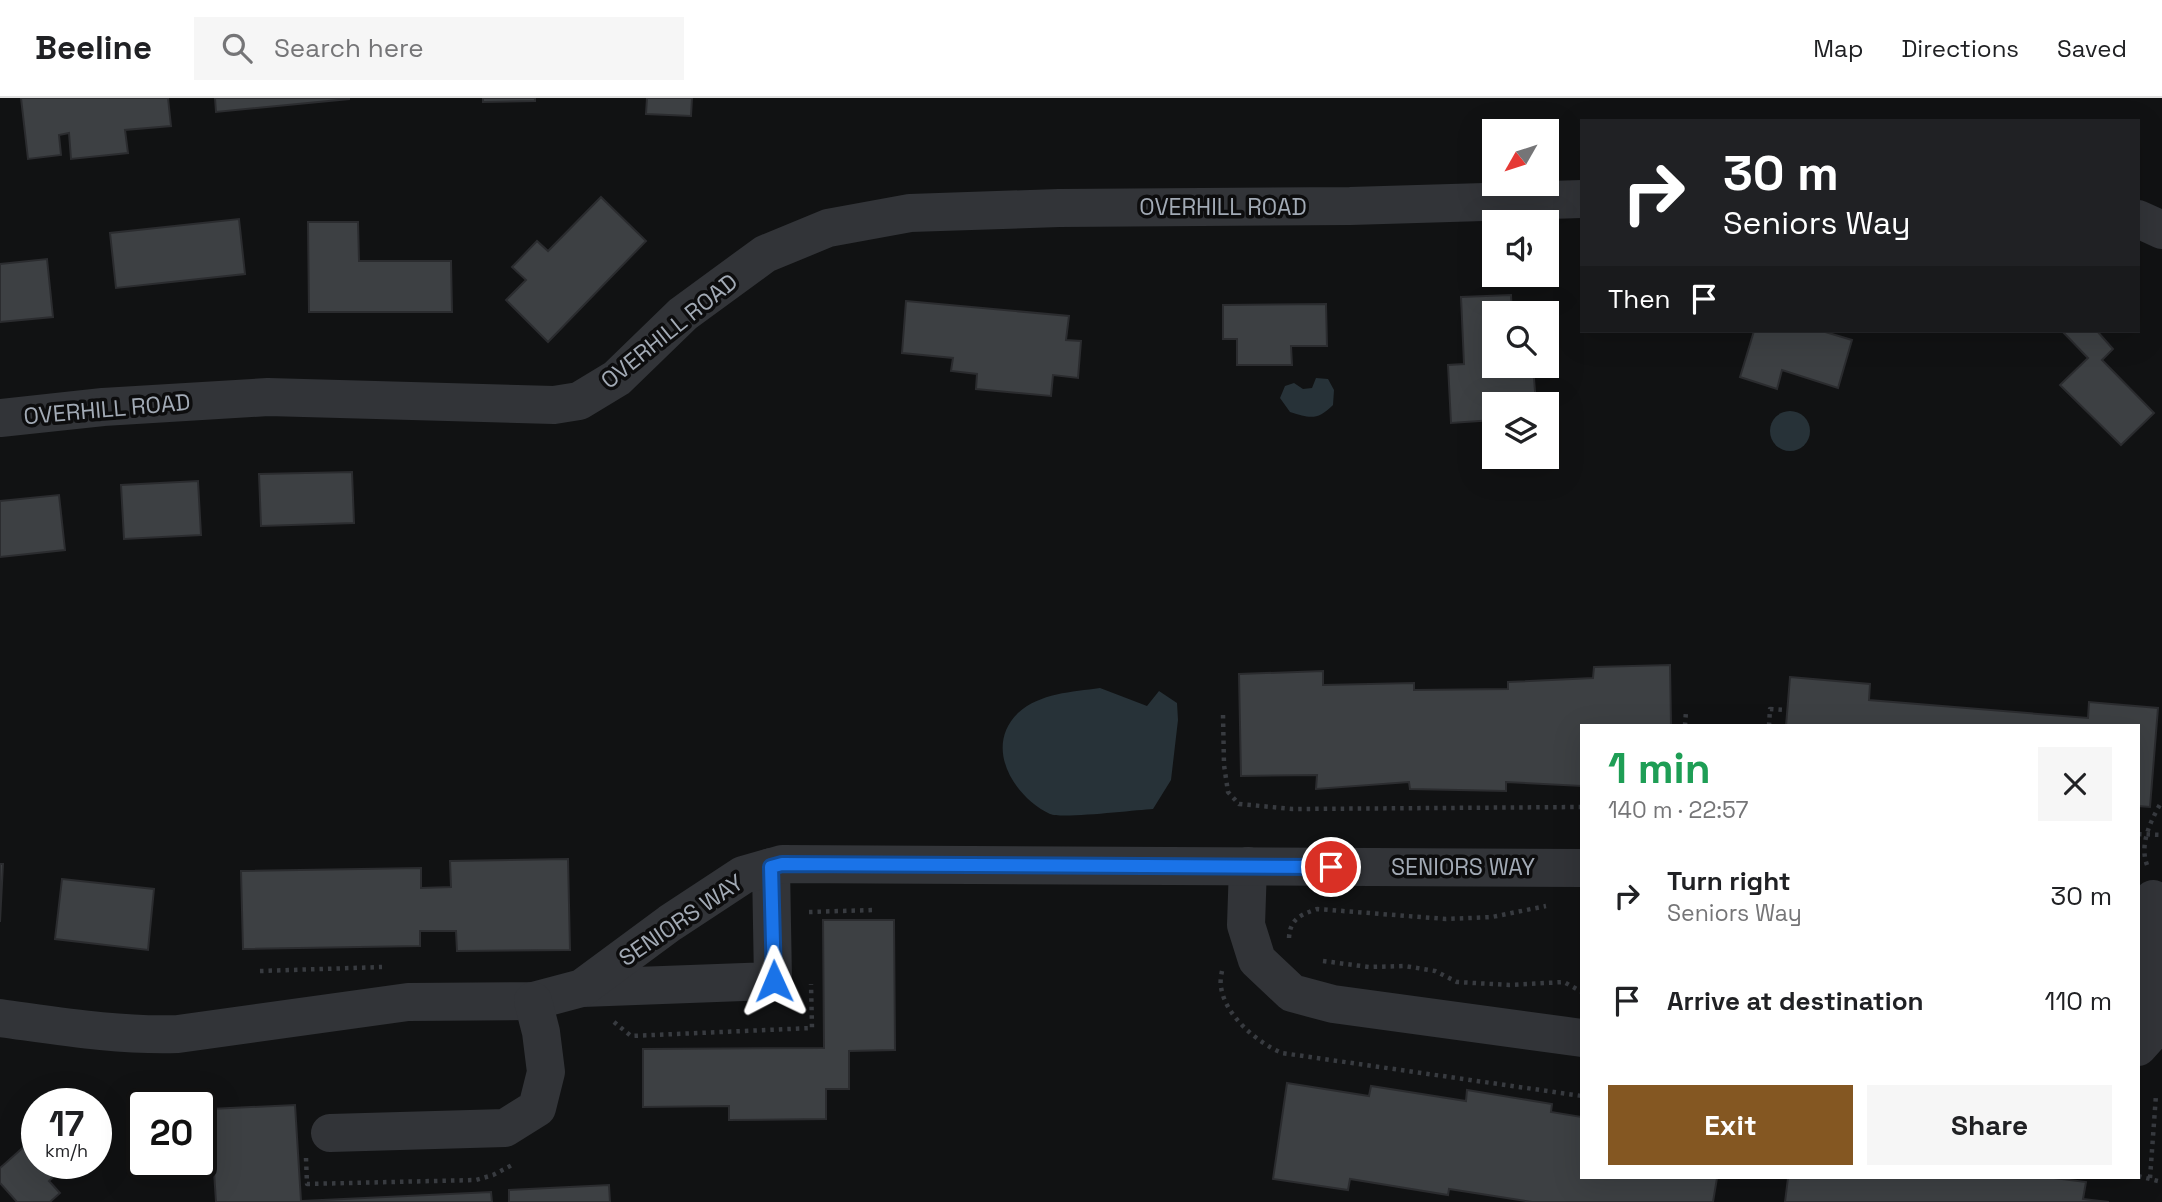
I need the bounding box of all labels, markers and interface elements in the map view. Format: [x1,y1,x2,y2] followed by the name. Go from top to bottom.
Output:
[194,17,684,80] search box
[35,27,152,69] text: Beeline
[218,29,256,67] icon: search
[274,31,424,65] text: Search here
[1813,33,1863,64] text: Map
[1901,33,2019,64] text: Directions
[2057,33,2127,64] text: Saved
[1482,119,1559,196] north arrow
[1482,119,1559,469] map controls
[1723,142,1839,204] text: 30 m
[1608,147,1699,238] icon: right
[1139,192,1307,222] street label: OVERHILL ROAD
[1723,203,1911,243] text: Seniors Way
[1482,210,1559,287] button: sound
[595,267,743,395] street label: OVERHILL ROAD
[1685,280,1723,318] icon: arrive
[1608,282,1671,316] text: Then
[1482,301,1559,378] button: search
[22,387,192,431] street label: OVERHILL ROAD
[1482,392,1559,469] button: layers
[1608,742,1711,795] text: 1 min
[2038,747,2112,821] button: close
[1608,795,1749,825] text: 140 m · 22:57
[1301,837,1361,897] pin
[1312,848,1350,886] icon: arrive
[1391,852,1535,882] street label: SENIORS WAY
[1667,864,1791,898] text: Turn right
[613,867,749,973] street label: SENIORS WAY
[1608,877,1646,915] icon: right
[2051,879,2112,913] text: 30 m
[1667,898,1802,928] text: Seniors Way
[737,944,811,1018] position arrow
[1608,982,1646,1020] icon: arrive
[1667,984,1924,1018] text: Arrive at destination
[2045,984,2112,1018] text: 110 m
[1608,1085,1853,1165] button: Exit
[1867,1085,2112,1165] button: Share
[126,1088,217,1179] speed limit sign: 20
[49,1102,84,1146] text: 17
[45,1139,88,1162] text: km/h

